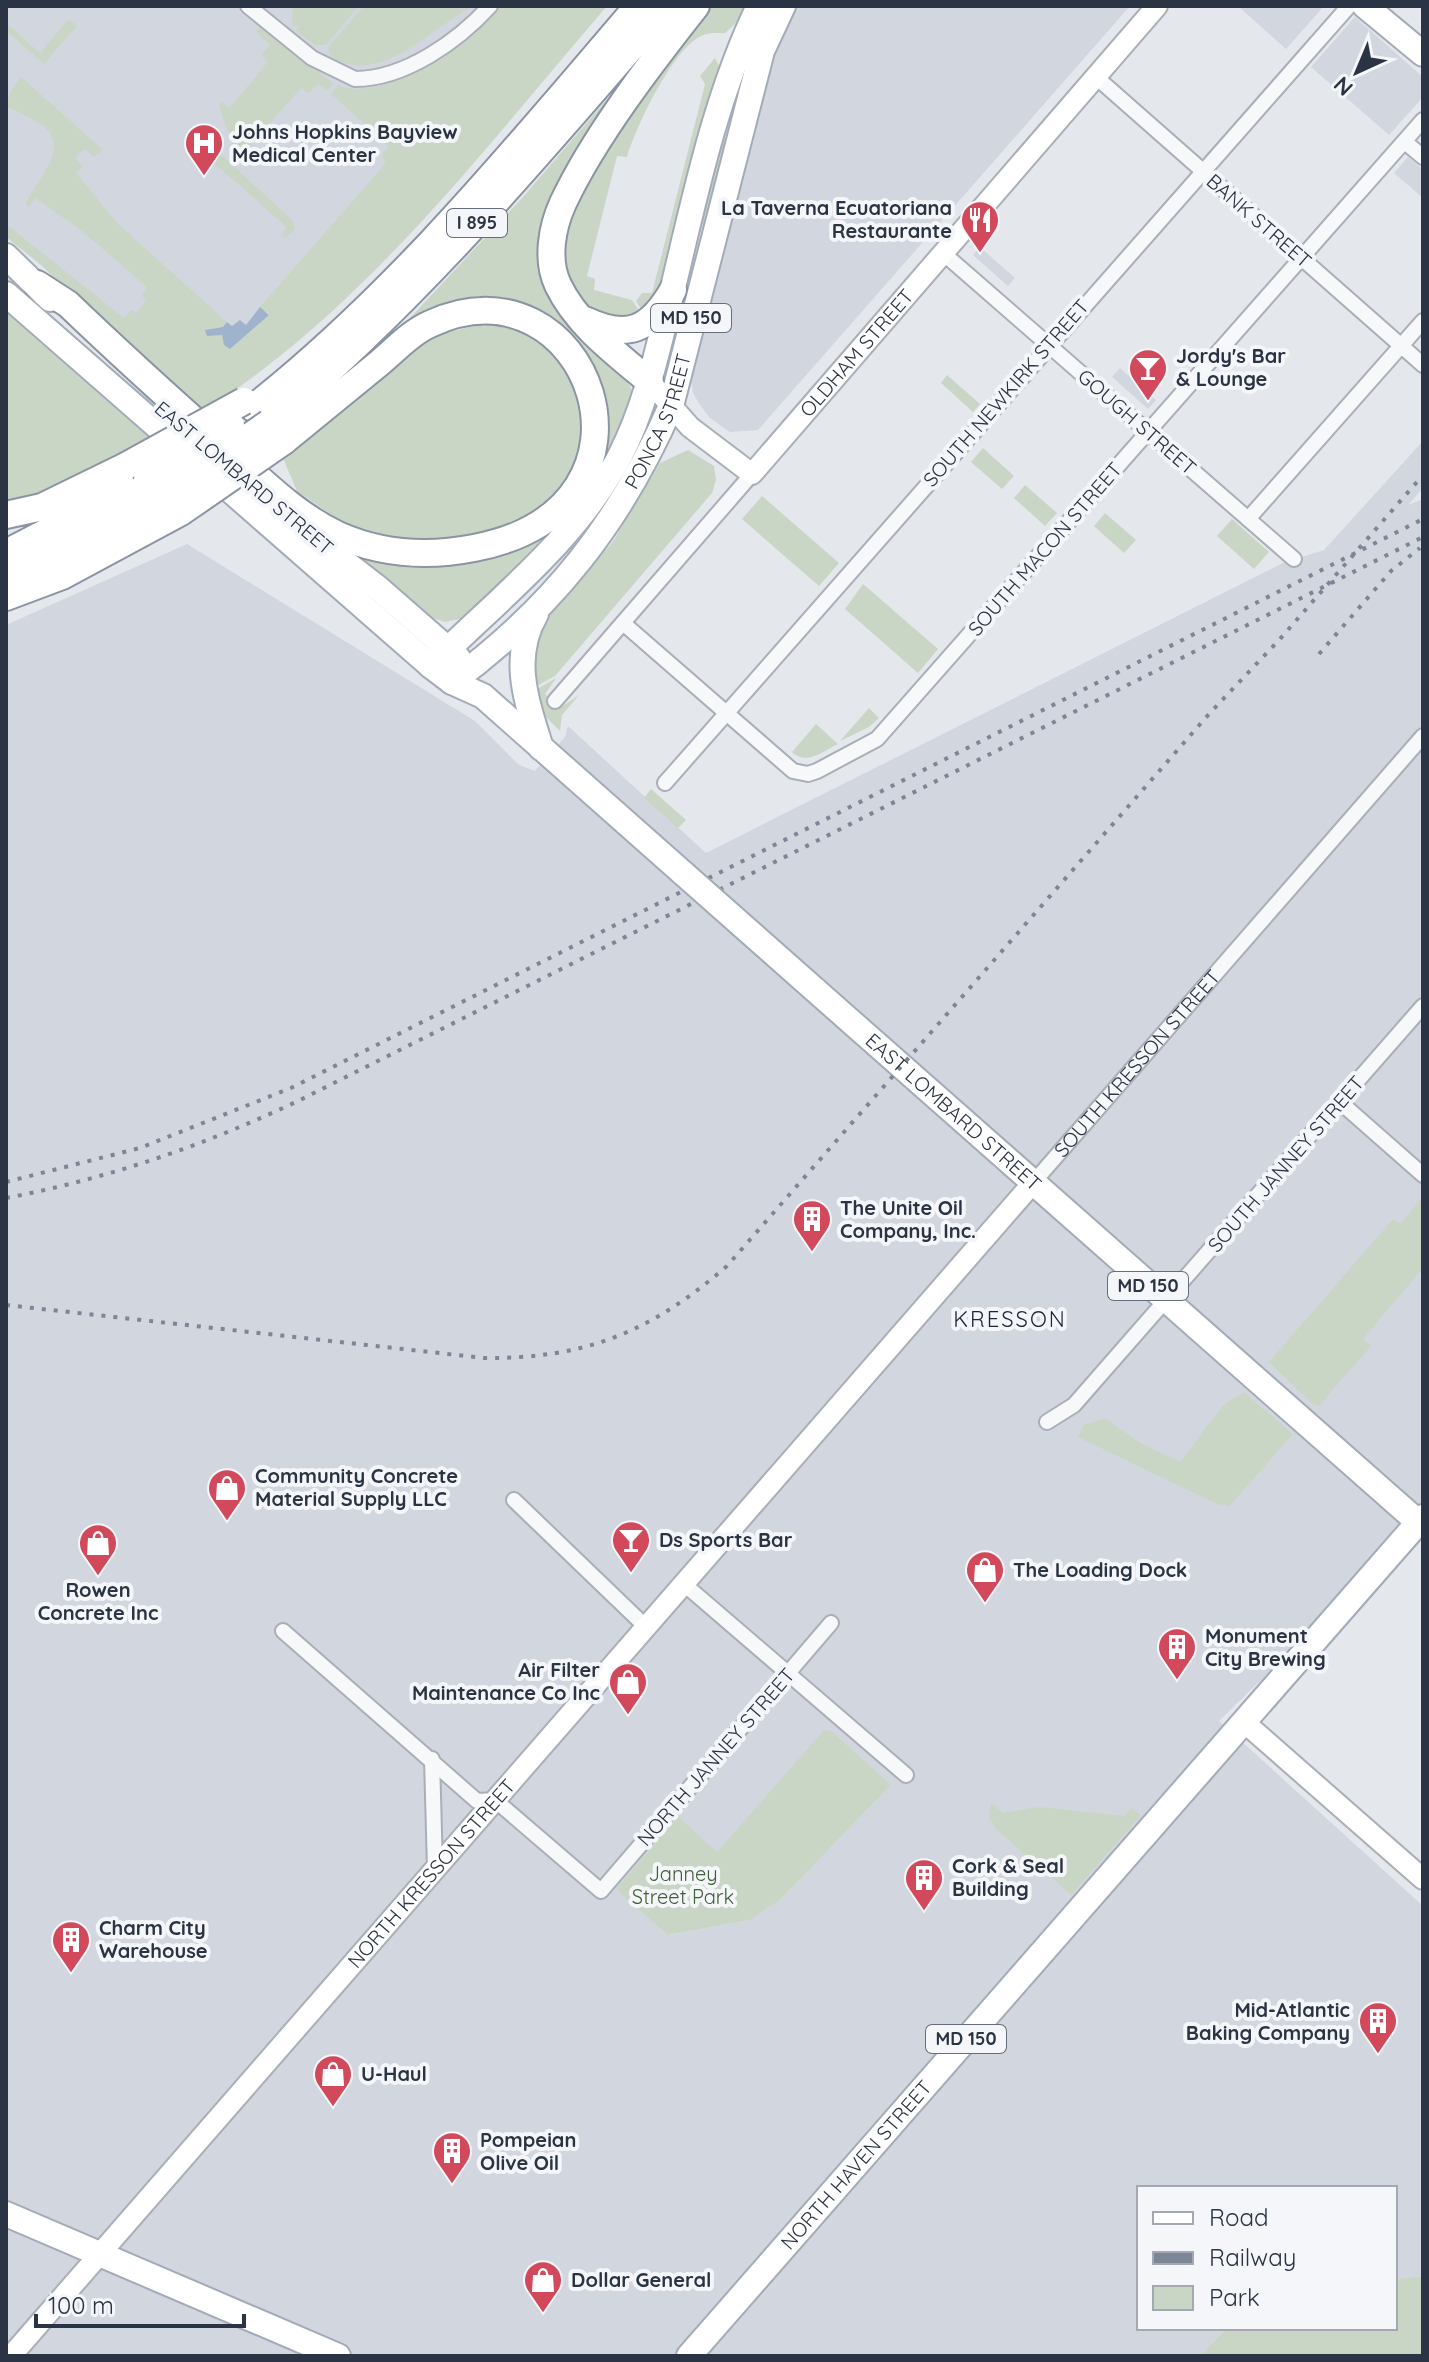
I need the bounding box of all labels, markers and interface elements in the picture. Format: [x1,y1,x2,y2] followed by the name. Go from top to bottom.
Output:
[1317,32,1397,112] north arrow
[1328,71,1359,102] text: N
[232,119,458,167] place label: Johns Hopkins Bayview Medical Center
[183,122,225,177] hospital icon: Johns Hopkins Bayview Medical Center
[1202,168,1317,273] street label: BANK STREET
[721,195,952,243] place label: La Taverna Ecuatoriana Restaurante
[959,199,1001,254] restaurant icon: La Taverna Ecuatoriana Restaurante
[447,209,507,237] road number: I 895
[794,284,919,422] street label: OLDHAM STREET
[917,294,1094,492] street label: SOUTH NEWKIRK STREET
[651,304,731,332] road number: MD 150
[1176,343,1286,391] place label: Jordy's Bar & Lounge
[1127,347,1169,402] bar icon: Jordy's Bar & Lounge
[619,351,696,493] street label: PONCA STREET
[1073,363,1202,480] street label: GOUGH STREET
[150,395,339,560] street label: EAST LOMBARD STREET
[962,457,1127,641] street label: SOUTH MACON STREET
[1048,964,1225,1162] street label: SOUTH KRESSON STREET
[861,1027,1047,1196] street label: EAST LOMBARD STREET
[1202,1070,1369,1257] street label: SOUTH JANNEY STREET
[840,1195,976,1243] place label: The Unite Oil Company, Inc.
[791,1198,833,1253] building icon: The Unite Oil Company, Inc.
[1108,1272,1188,1300] road number: MD 150
[953,1305,1067,1333] district label: KRESSON
[255,1463,458,1511] place label: Community Concrete Material Supply LLC
[206,1467,248,1522] shop icon: Community Concrete Material Supply LLC
[610,1519,652,1574] bar icon: Ds Sports Bar
[77,1522,119,1577] shop icon: Rowen Concrete Inc
[659,1527,793,1552] place label: Ds Sports Bar
[964,1549,1006,1604] shop icon: The Loading Dock
[1013,1557,1187,1582] place label: The Loading Dock
[38,1577,158,1625] place label: Rowen Concrete Inc
[1205,1623,1326,1671] place label: Monument City Brewing
[1156,1626,1198,1681] building icon: Monument City Brewing
[412,1657,600,1705] place label: Air Filter Maintenance Co Inc
[607,1661,649,1716] shop icon: Air Filter Maintenance Co Inc
[632,1663,800,1851] street label: NORTH JANNEY STREET
[342,1773,520,1973] street label: NORTH KRESSON STREET
[952,1853,1064,1901] place label: Cork & Seal Building
[903,1857,945,1912] building icon: Cork & Seal Building
[632,1861,734,1909] park label: Janney Street Park
[99,1915,208,1963] place label: Charm City Warehouse
[50,1919,92,1974] building icon: Charm City Warehouse
[1186,1997,1350,2045] place label: Mid-Atlantic Baking Company
[1357,2000,1399,2055] building icon: Mid-Atlantic Baking Company
[926,2025,1006,2053] road number: MD 150
[312,2053,354,2108] shop icon: U-Haul
[361,2061,427,2086] place label: U-Haul
[775,2075,937,2254] street label: NORTH HAVEN STREET
[480,2127,576,2175] place label: Pompeian Olive Oil
[431,2130,473,2185] building icon: Pompeian Olive Oil
[1137,2186,1397,2330] legend
[1209,2202,1269,2232] text: Road
[1209,2242,1296,2272] text: Railway
[522,2259,564,2314] shop icon: Dollar General
[571,2267,711,2292] place label: Dollar General
[36,2278,244,2328] scale bar
[1209,2282,1260,2312] text: Park
[48,2290,114,2320] text: 100 m

